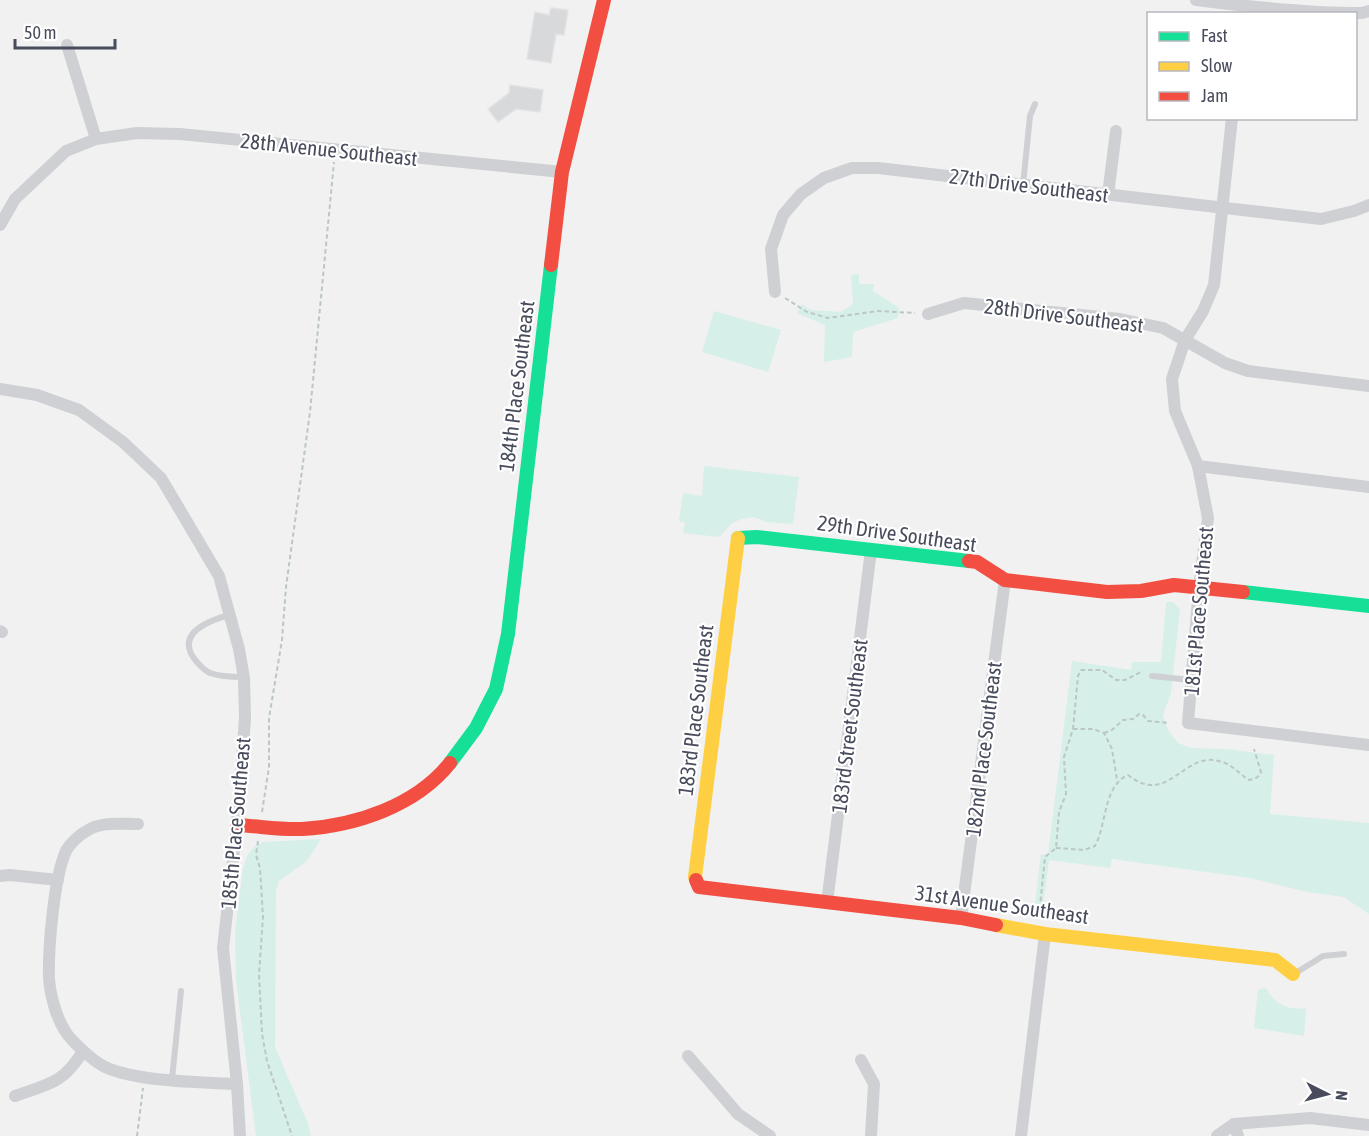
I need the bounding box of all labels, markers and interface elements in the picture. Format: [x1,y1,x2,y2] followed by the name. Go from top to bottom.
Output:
[15,12,116,50] scale bar
[1147,12,1357,120] legend
[24,22,56,43] text: 50 m
[1201,25,1228,46] text: Fast
[1201,55,1232,76] text: Slow
[1201,85,1228,106] text: Jam
[239,128,419,170] street label: 28th Avenue Southeast
[948,163,1110,207] street label: 27th Drive Southeast
[983,293,1145,337] street label: 28th Drive Southeast
[494,299,538,473] street label: 184th Place Southeast
[816,510,978,556] street label: 29th Drive Southeast
[1179,525,1217,697] street label: 181st Place Southeast
[673,623,717,797] street label: 183rd Place Southeast
[826,637,872,815] street label: 183rd Street Southeast
[960,660,1006,838] street label: 182nd Place Southeast
[216,736,254,910] street label: 185th Place Southeast
[914,880,1090,928] street label: 31st Avenue Southeast
[1297,1064,1357,1124] north arrow
[1332,1090,1351,1101] text: N

